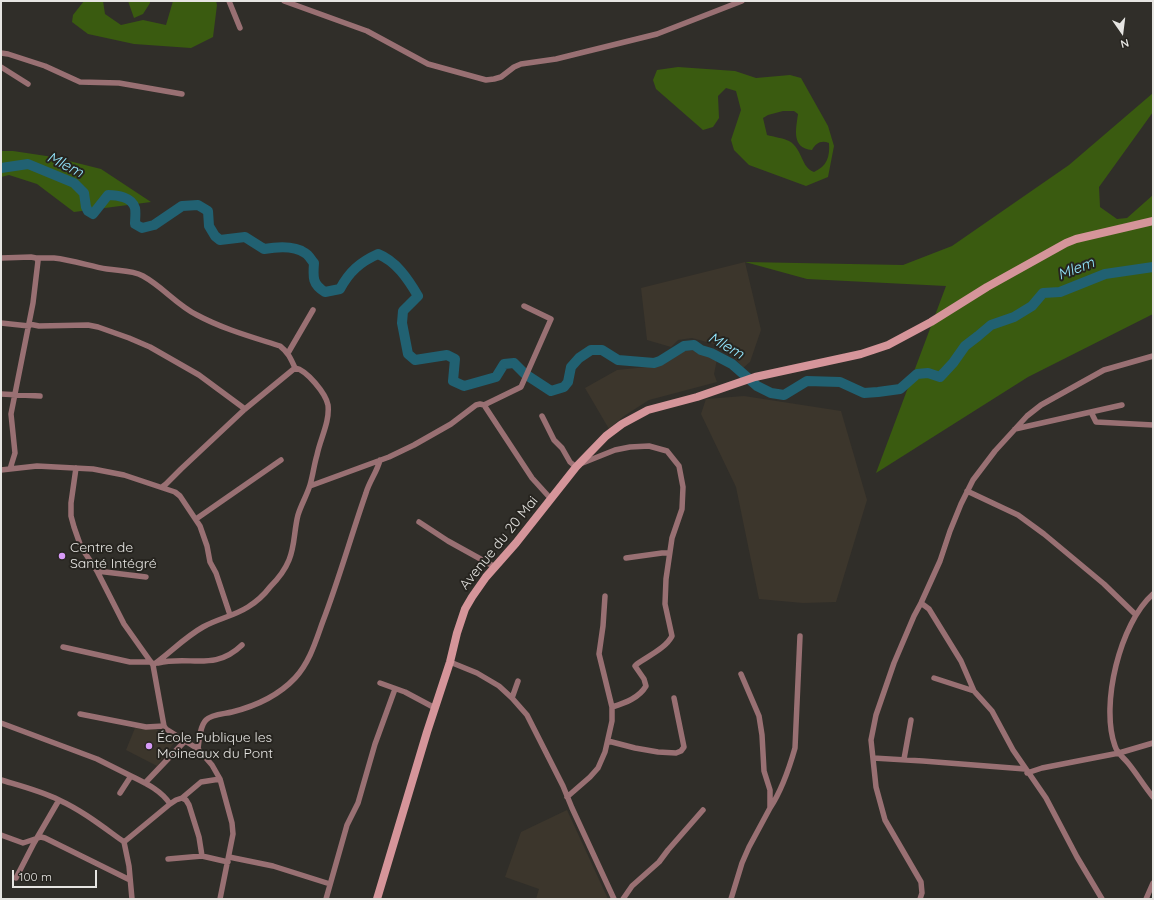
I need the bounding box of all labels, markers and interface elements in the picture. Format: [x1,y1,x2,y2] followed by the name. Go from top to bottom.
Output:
[1102,12,1142,52] north arrow
[1119,36,1131,51] text: N
[44,148,86,182] water label: Mlem
[1055,254,1097,284] water label: Mlem
[705,329,747,363] water label: Mlem
[456,493,542,593] street label: Avenue du 20 Mai
[70,540,157,572] place label: Centre de Santé Intégré
[57,551,67,561] marker: Centre de Santé Intégré
[157,730,273,762] place label: École Publique les Moineaux du Pont
[144,741,154,751] marker: École Publique les Moineaux du Pont
[14,862,99,888] scale bar
[19,869,52,884] text: 100 m

